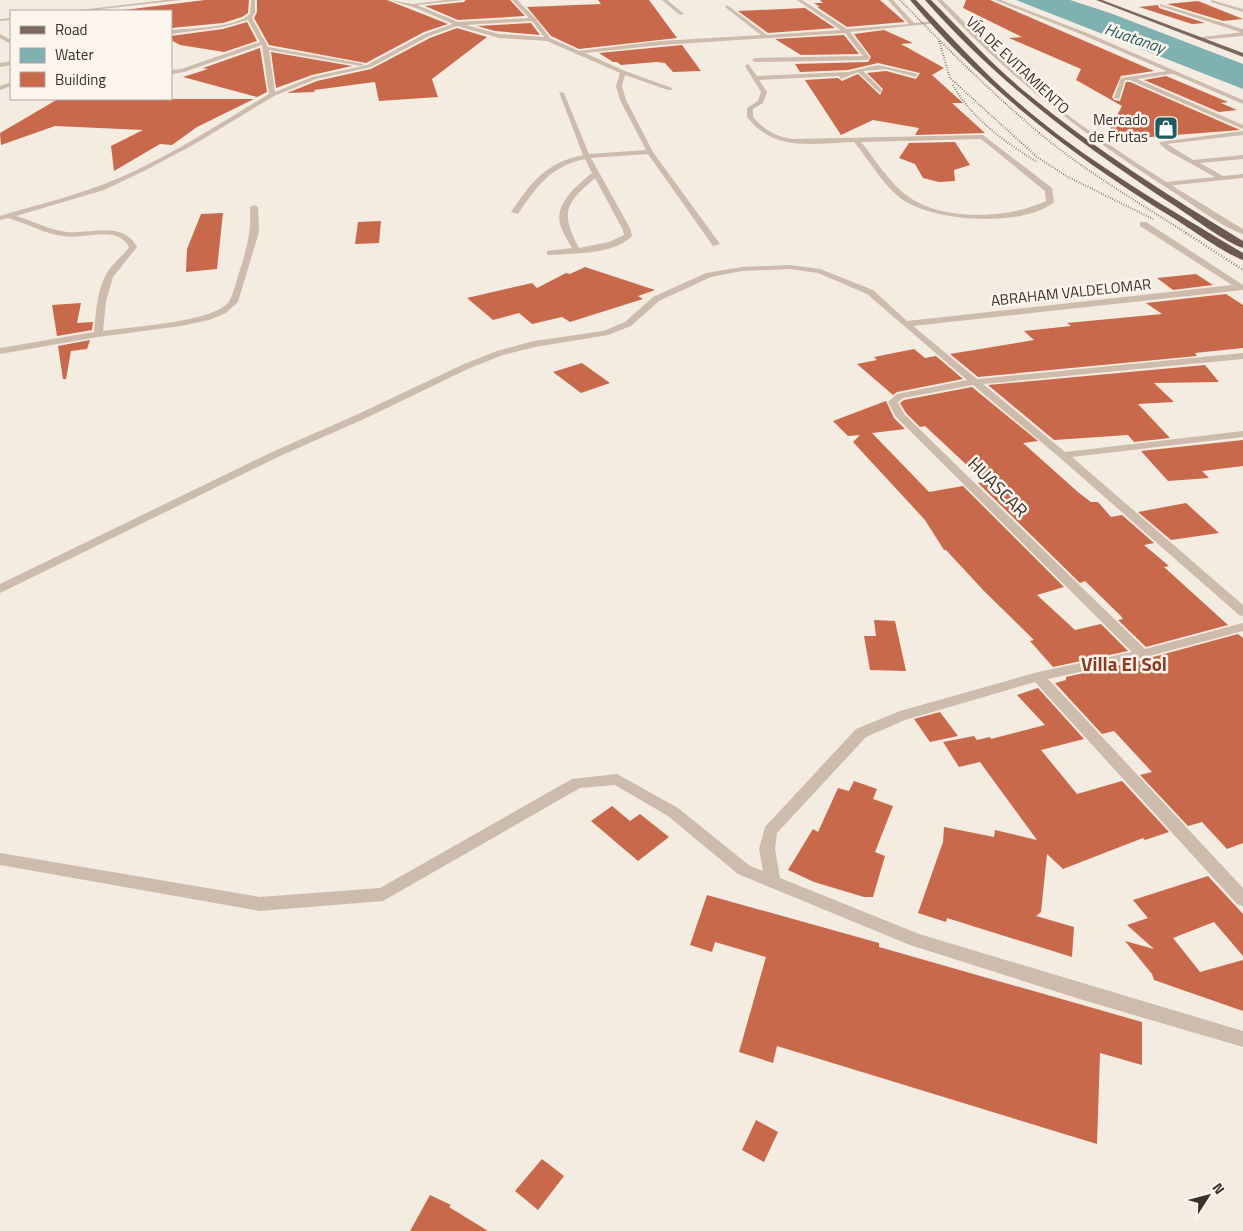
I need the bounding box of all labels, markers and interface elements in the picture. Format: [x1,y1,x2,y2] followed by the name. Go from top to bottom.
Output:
[10,10,172,100] legend
[961,11,1075,120] street label: VÍA DE EVITAMIENTO
[1102,17,1170,60] water label: Huatanay
[55,18,87,41] text: Road
[55,43,94,66] text: Water
[55,68,106,91] text: Building
[1089,108,1148,148] place label: Mercado de Frutas
[1153,115,1179,141] shop icon: Mercado de Frutas
[990,272,1152,312] street label: ABRAHAM VALDELOMAR
[962,451,1034,523] street label: HUASCAR
[1081,649,1167,678] district label: Villa El Sol
[1183,1171,1233,1221] north arrow
[1208,1178,1230,1198] text: N

